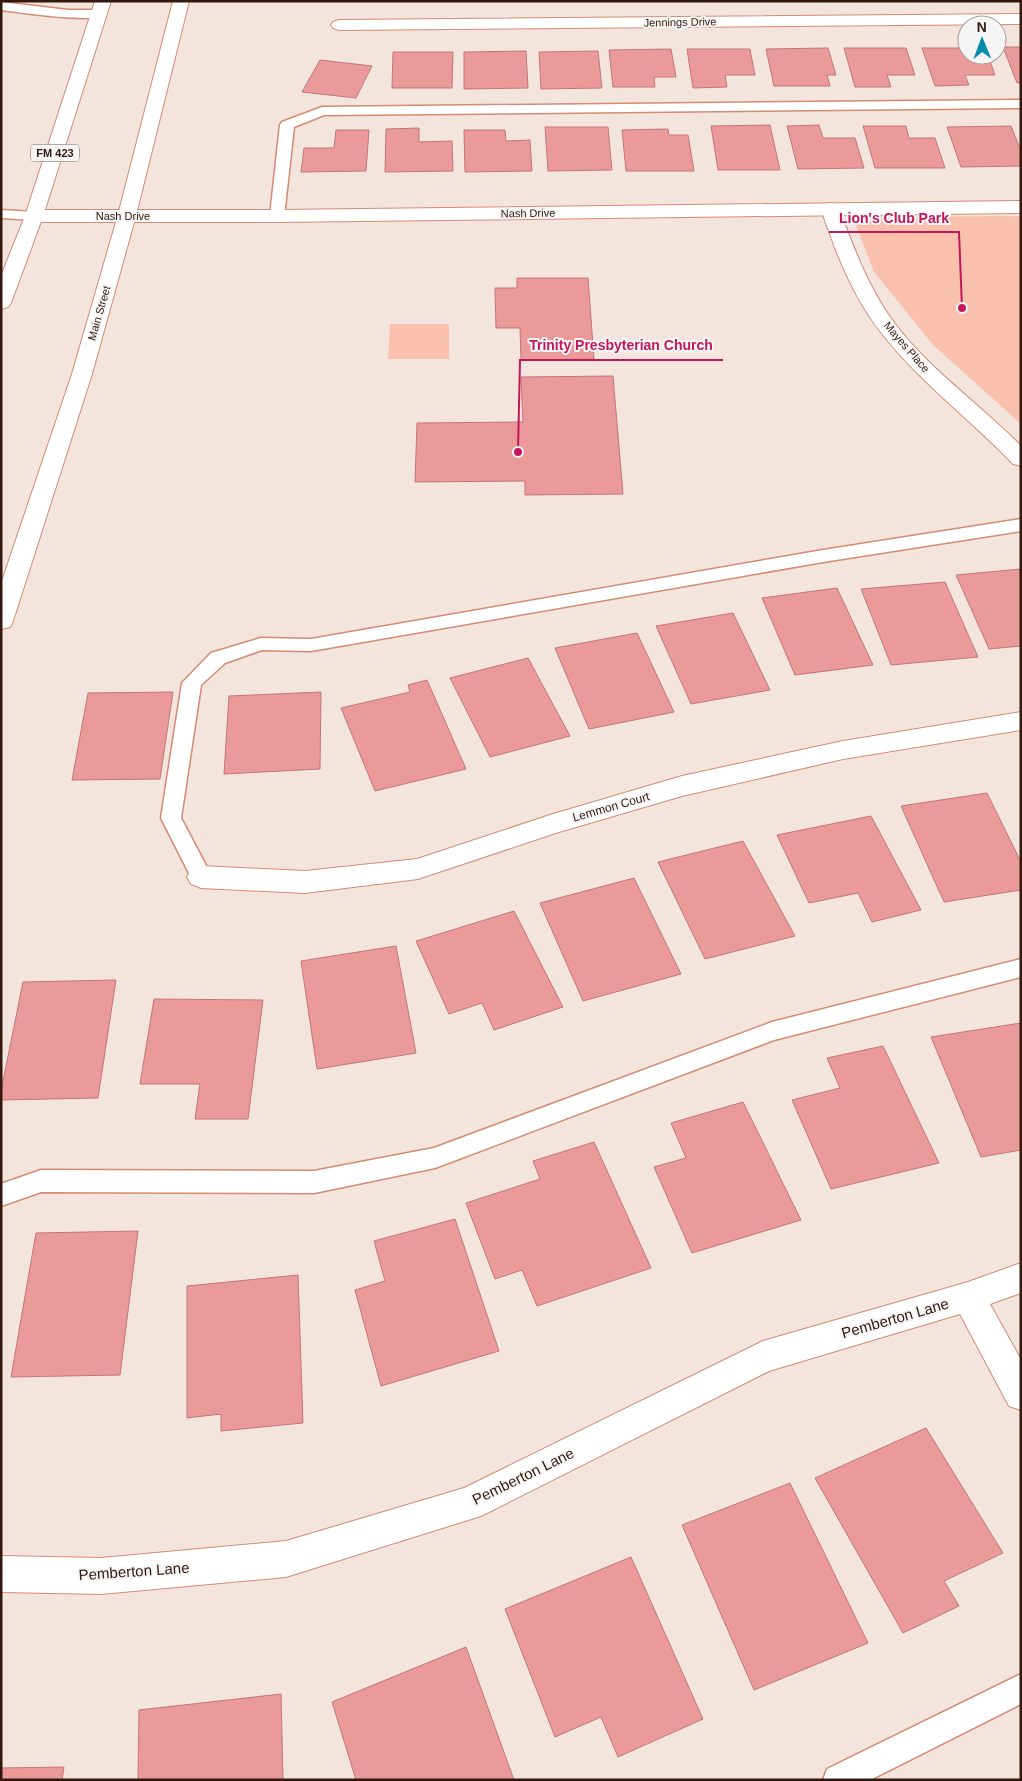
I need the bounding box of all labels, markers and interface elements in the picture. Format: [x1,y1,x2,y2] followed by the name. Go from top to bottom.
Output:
[644,15,716,29] street label: Jennings Drive
[957,15,1007,65] north arrow
[977,19,987,35] text: N
[31,144,79,162] road number: FM 423
[829,203,959,232] callout: Lion's Club Park
[501,207,555,219] street label: Nash Drive
[96,210,150,222] street label: Nash Drive
[839,210,949,226] text: Lion's Club Park
[85,284,113,342] street label: Main Street
[882,319,932,375] street label: Mayes Place
[520,331,723,360] callout: Trinity Presbyterian Church
[529,337,713,353] text: Trinity Presbyterian Church
[571,789,652,825] street label: Lemmon Court
[839,1295,951,1341] street label: Pemberton Lane
[469,1444,577,1508] street label: Pemberton Lane
[78,1559,190,1583] street label: Pemberton Lane

